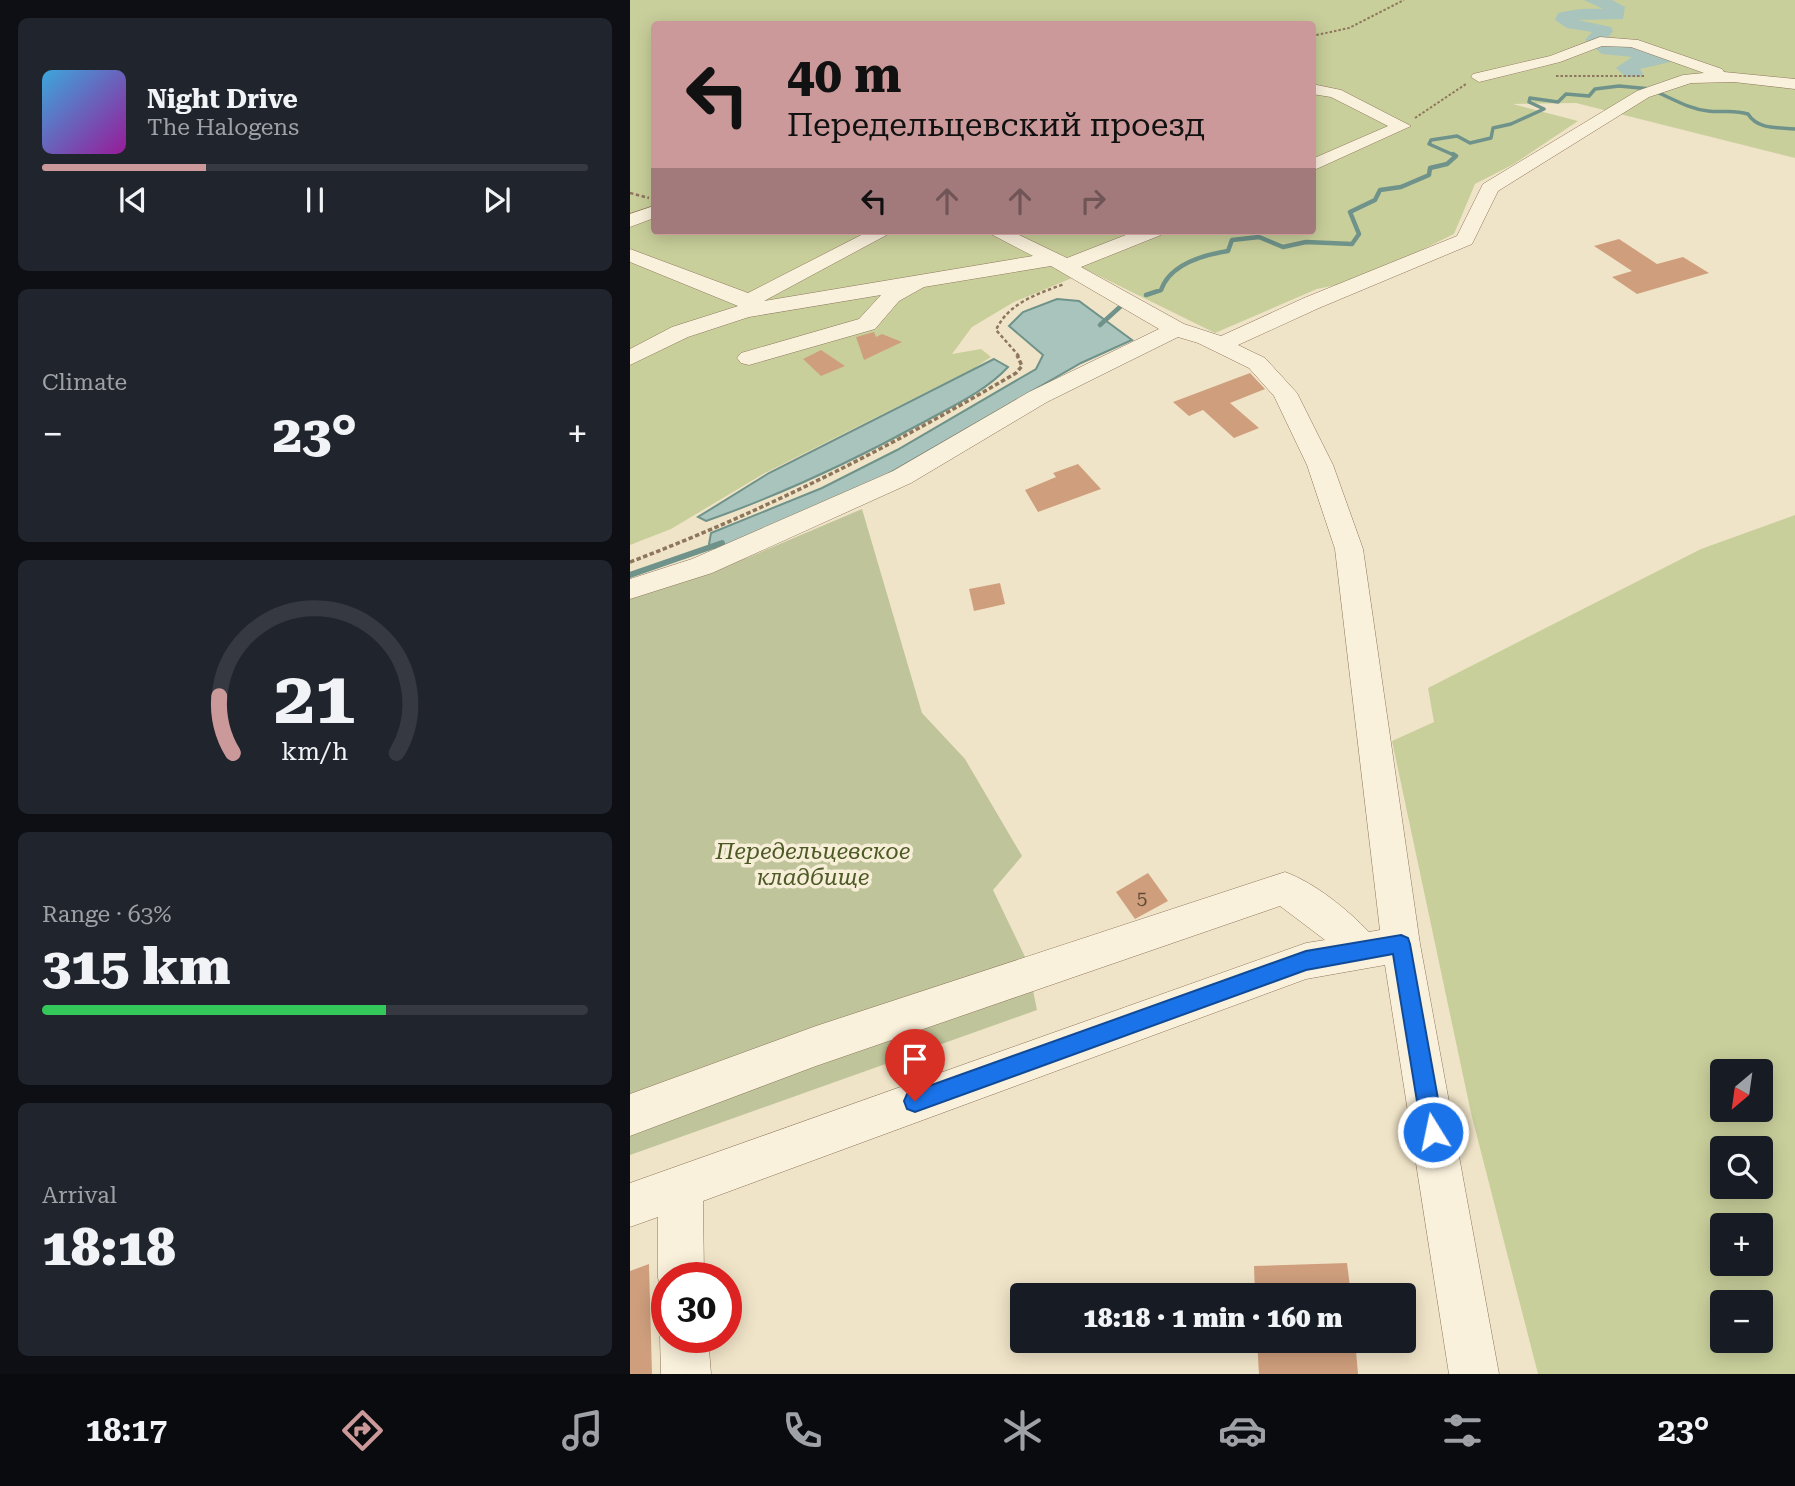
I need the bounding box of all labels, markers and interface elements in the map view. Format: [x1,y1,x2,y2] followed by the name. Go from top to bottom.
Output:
[787,47,902,104] text: 40 m
[672,49,763,140] icon: left
[147,84,298,114] text: Night Drive
[787,106,1205,144] text: Передельцевский проезд
[147,114,299,141] text: The Halogens
[114,181,152,219] icon: previous
[296,181,334,219] icon: pause
[478,181,516,219] icon: next
[855,182,893,220] icon: left
[928,182,966,220] icon: ahead
[1001,182,1039,220] icon: ahead
[1074,182,1112,220] icon: right
[42,369,127,396] text: Climate
[273,404,357,465] text: 23°
[42,412,63,456] text: −
[567,412,588,456] text: +
[274,656,356,741] text: 21
[282,737,348,766] text: km/h
[715,838,910,891] park label: Передельцевское кладбище
[1137,886,1147,909] house number: 5
[42,901,171,928] text: Range · 63%
[42,936,230,997] text: 315 km
[885,1029,945,1101] pin
[896,1040,934,1078] icon: arrive
[1710,1059,1773,1122] north arrow
[1710,1059,1773,1353] map controls
[1396,1095,1470,1169] position arrow
[1710,1136,1773,1199] button: search
[42,1182,117,1209] text: Arrival
[1710,1213,1773,1276] button: +
[42,1217,176,1278] text: 18:18
[651,1262,742,1353] speed limit sign: 30
[1710,1290,1773,1353] button: −
[1083,1303,1343,1333] text: 18:18 · 1 min · 160 m
[338,1406,387,1455] icon: directions
[558,1406,607,1455] icon: music
[778,1406,827,1455] icon: phone
[998,1406,1047,1455] icon: climate
[1218,1406,1267,1455] icon: car
[1438,1406,1487,1455] icon: filters
[85,1411,167,1449] text: 18:17
[1658,1411,1710,1449] text: 23°

